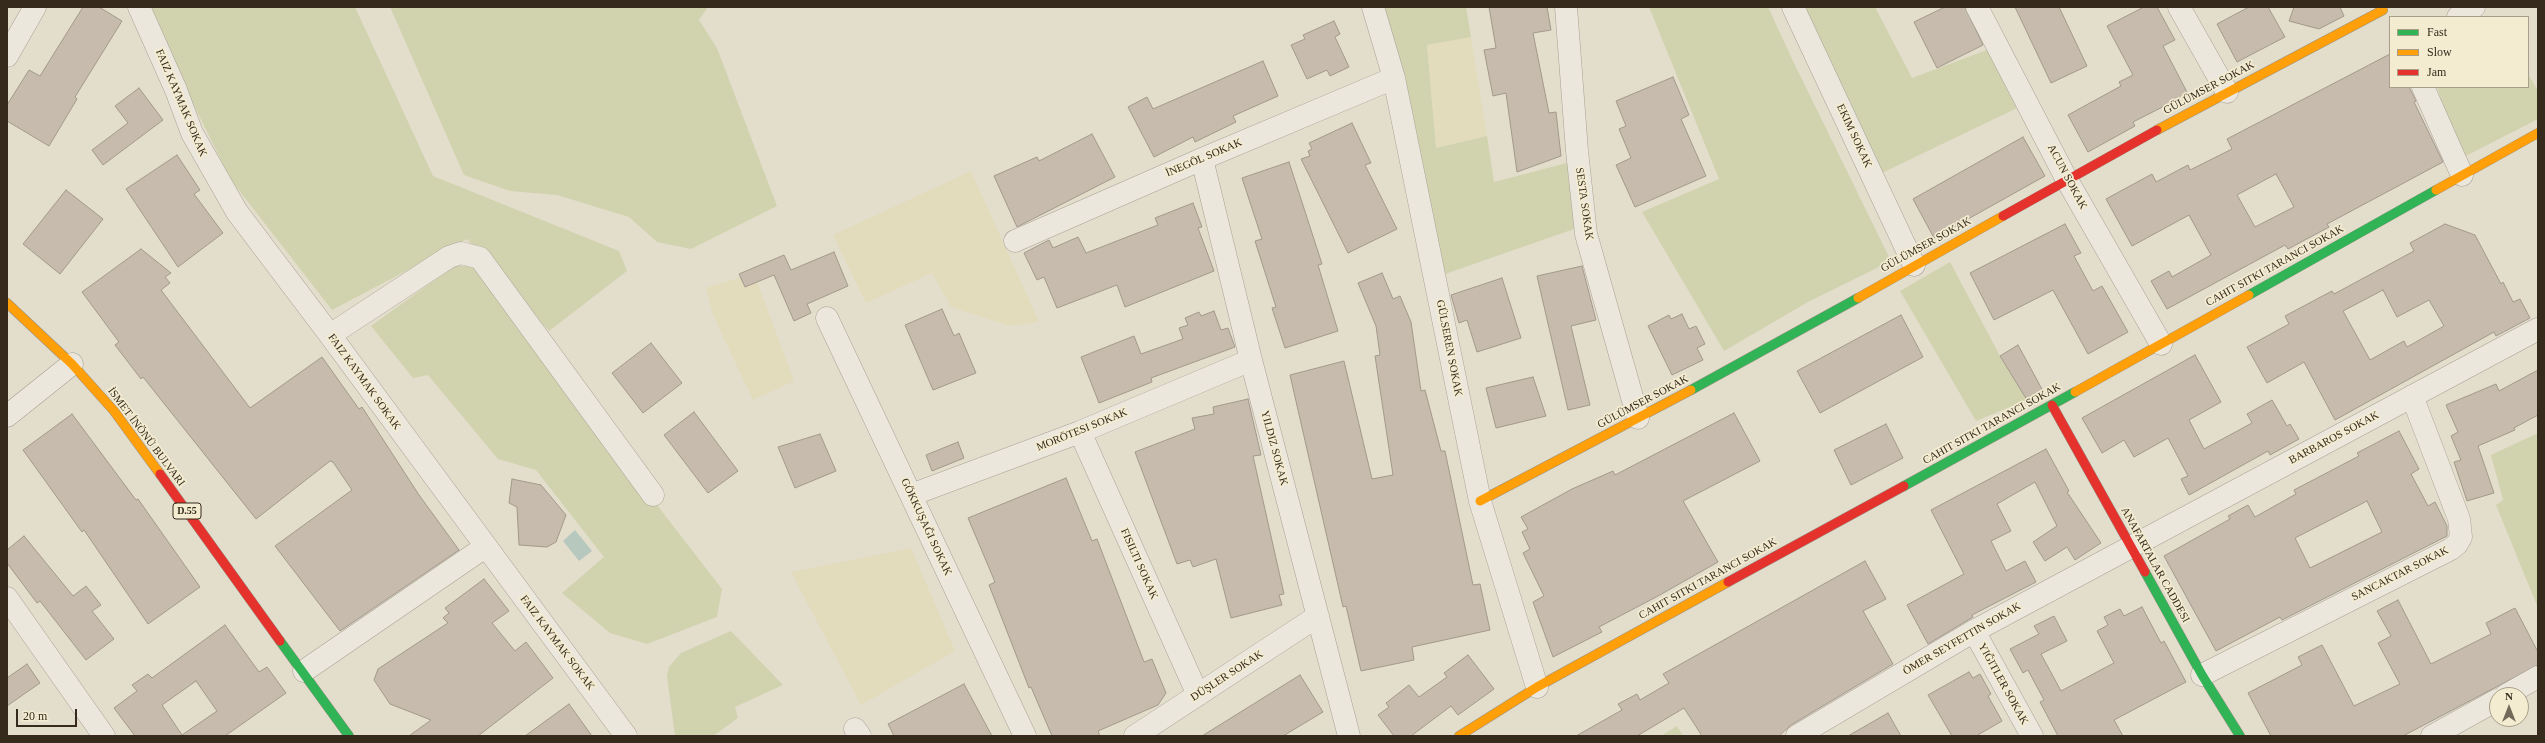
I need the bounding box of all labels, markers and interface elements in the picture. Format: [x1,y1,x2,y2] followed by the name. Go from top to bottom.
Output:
[2389,16,2529,88] legend
[2427,25,2447,39] text: Fast
[2427,45,2452,59] text: Slow
[152,47,210,159] street label: FAIZ KAYMAK SOKAK
[2161,58,2257,118] street label: GÜLÜMSER SOKAK
[2427,65,2446,79] text: Jam
[1833,102,1875,170] street label: EKIM SOKAK
[1164,136,1244,180] street label: İNEGÖL SOKAK
[2044,142,2090,212] street label: ACUN SOKAK
[1572,167,1596,241] street label: SESTA SOKAK
[1879,215,1973,275] street label: GÜLÜMSER SOKAK
[2204,222,2346,310] street label: CAHIT SITKI TARANCI SOKAK
[1433,299,1465,397] street label: GÜLSEREN SOKAK
[325,331,403,433] street label: FAIZ KAYMAK SOKAK
[1595,372,1691,432] street label: GÜLÜMSER SOKAK
[1921,380,2063,468] street label: CAHIT SITKI TARANCI SOKAK
[105,385,187,489] street label: İSMET İNÖNÜ BULVARI
[1035,406,1129,454] street label: MORÖTESI SOKAK
[1258,409,1290,487] street label: YILDIZ SOKAK
[2287,409,2381,467] street label: BARBAROS SOKAK
[898,476,954,578] street label: GÖKKUŞAĞI SOKAK
[173,503,201,519] road number: D.55
[2118,505,2192,625] street label: ANAFARTALAR CADDESI
[1117,526,1161,602] street label: FISILTI SOKAK
[1637,535,1779,623] street label: CAHIT SITKI TARANCI SOKAK
[2349,544,2451,604] street label: SANCAKTAR SOKAK
[517,593,597,693] street label: FAIZ KAYMAK SOKAK
[1901,600,2023,678] street label: ÖMER SEYFETTIN SOKAK
[1975,641,2031,727] street label: YIĞITLER SOKAK
[1188,648,1266,704] street label: DÜŞLER SOKAK
[2489,687,2529,727] north arrow
[2505,690,2513,702] text: N
[18,701,79,727] scale bar
[23,709,47,723] text: 20 m

